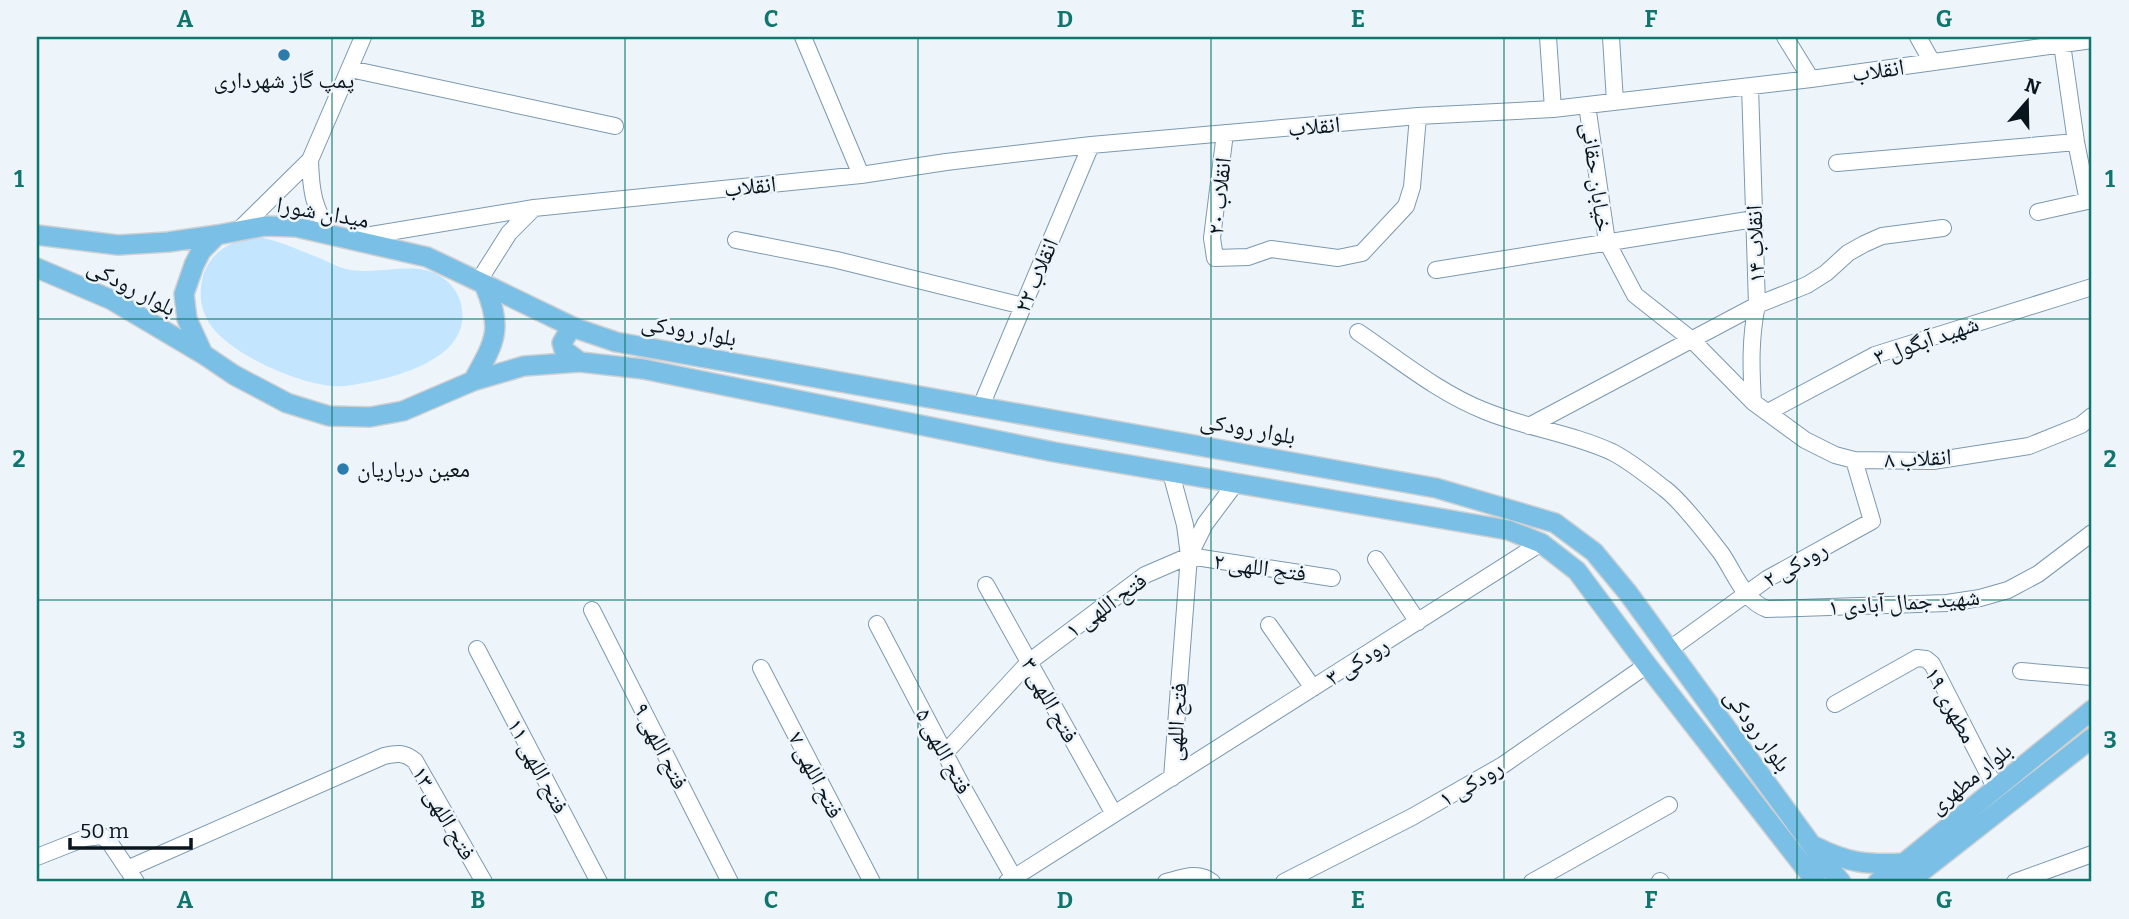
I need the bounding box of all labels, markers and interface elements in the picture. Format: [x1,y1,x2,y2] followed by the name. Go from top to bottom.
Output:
[177,5,194,33] text: A
[471,5,485,33] text: B
[764,5,778,33] text: C
[1057,5,1073,33] text: D
[1351,5,1365,33] text: E
[1645,5,1658,33] text: F
[1936,5,1953,33] text: G
[276,47,292,63] marker: پمپ گاز شهرداری
[1850,52,1906,88] street label: انقلاب
[214,66,354,94] place label: پمپ گاز شهرداری
[1993,66,2062,136] north arrow
[2022,73,2044,100] text: N
[1287,110,1341,142] street label: انقلاب
[1575,120,1619,234] street label: خیابان حقانی
[1201,156,1237,236] street label: انقلاب ۲۰
[14,165,24,193] text: 1
[2105,165,2115,193] text: 1
[722,169,778,203] street label: انقلاب
[275,190,371,234] street label: میدان شورا
[1740,205,1770,283] street label: انقلاب ۱۴
[1008,234,1064,316] street label: انقلاب ۲۲
[83,252,181,322] street label: بلوار رودکی
[639,308,739,352] street label: بلوار رودکی
[1870,309,1982,371] street label: شهید آبگول ۳
[1198,406,1298,450] street label: بلوار رودکی
[1884,442,1952,474] street label: انقلاب ۸
[13,445,26,473] text: 2
[2104,445,2117,473] text: 2
[357,455,470,483] place label: معین درباریان
[335,461,351,477] marker: معین درباریان
[1758,535,1832,593] street label: رودکی ۲
[1212,547,1308,588] street label: فتح اللهی ۲
[1060,566,1153,645] street label: فتح اللهی ۱
[1827,583,1981,621] street label: شهید جمال آبادی ۱
[1320,630,1394,692] street label: رودکی ۳
[1014,652,1085,748] street label: فتح اللهی ۳
[1919,662,1983,748] street label: مطهری ۱۹
[1159,682,1194,762] street label: فتح اللهی
[1718,683,1798,777] street label: بلوار رودکی
[626,698,695,794] street label: فتح اللهی ۹
[909,703,978,799] street label: فتح اللهی ۵
[500,714,575,819] street label: فتح اللهی ۱۱
[12,726,26,754] text: 3
[2103,726,2117,754] text: 3
[781,727,850,823] street label: فتح اللهی ۷
[1923,736,2017,820] street label: بلوار مطهری
[1434,753,1508,813] street label: رودکی ۱
[405,761,482,865] street label: فتح اللهی ۱۳
[70,807,191,851] scale bar
[80,818,129,844] text: 50 m
[177,886,194,914] text: A
[471,886,485,914] text: B
[764,886,778,914] text: C
[1057,886,1073,914] text: D
[1351,886,1365,914] text: E
[1645,886,1658,914] text: F
[1936,886,1953,914] text: G

